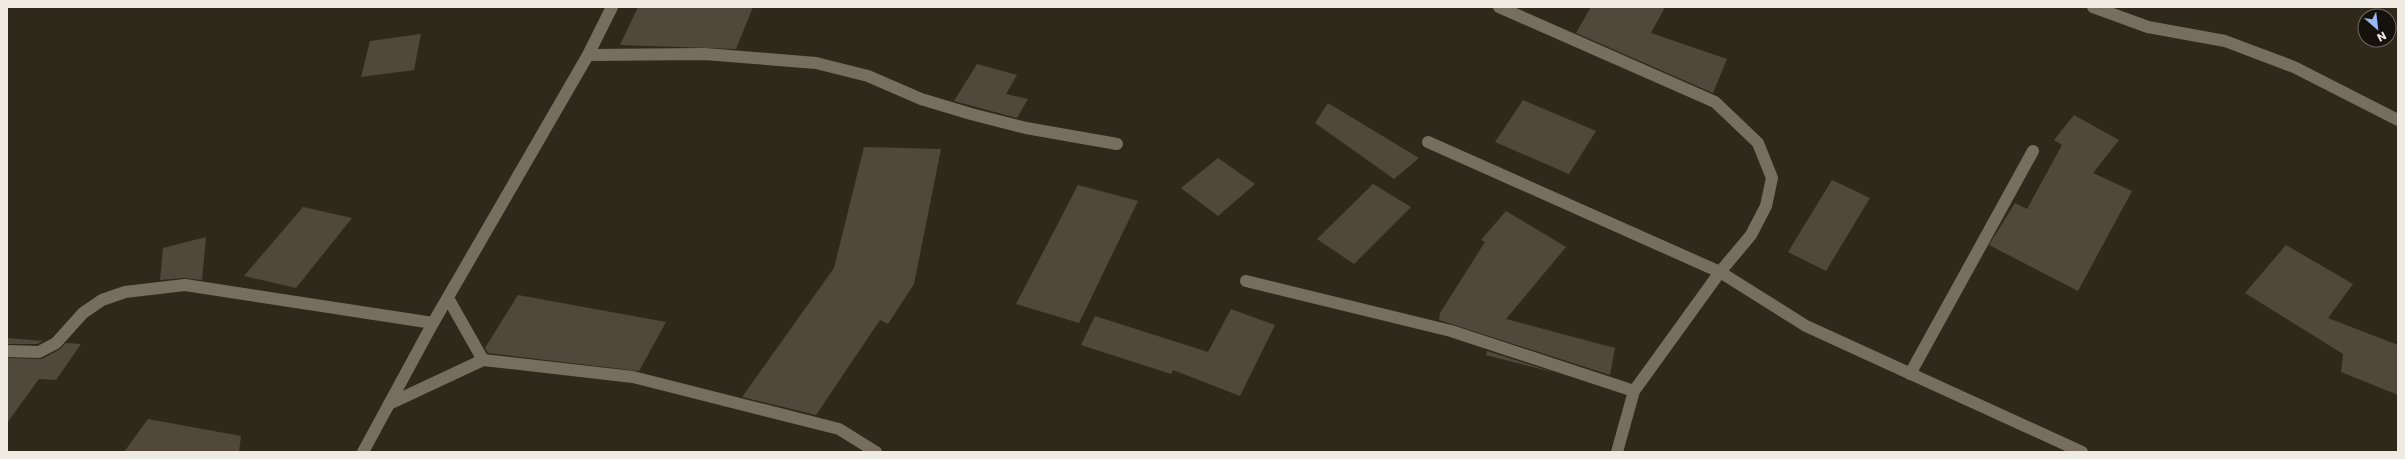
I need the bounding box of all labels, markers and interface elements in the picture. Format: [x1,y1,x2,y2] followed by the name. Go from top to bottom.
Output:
[2357,8,2397,48] north arrow
[2374,28,2389,46] text: N

